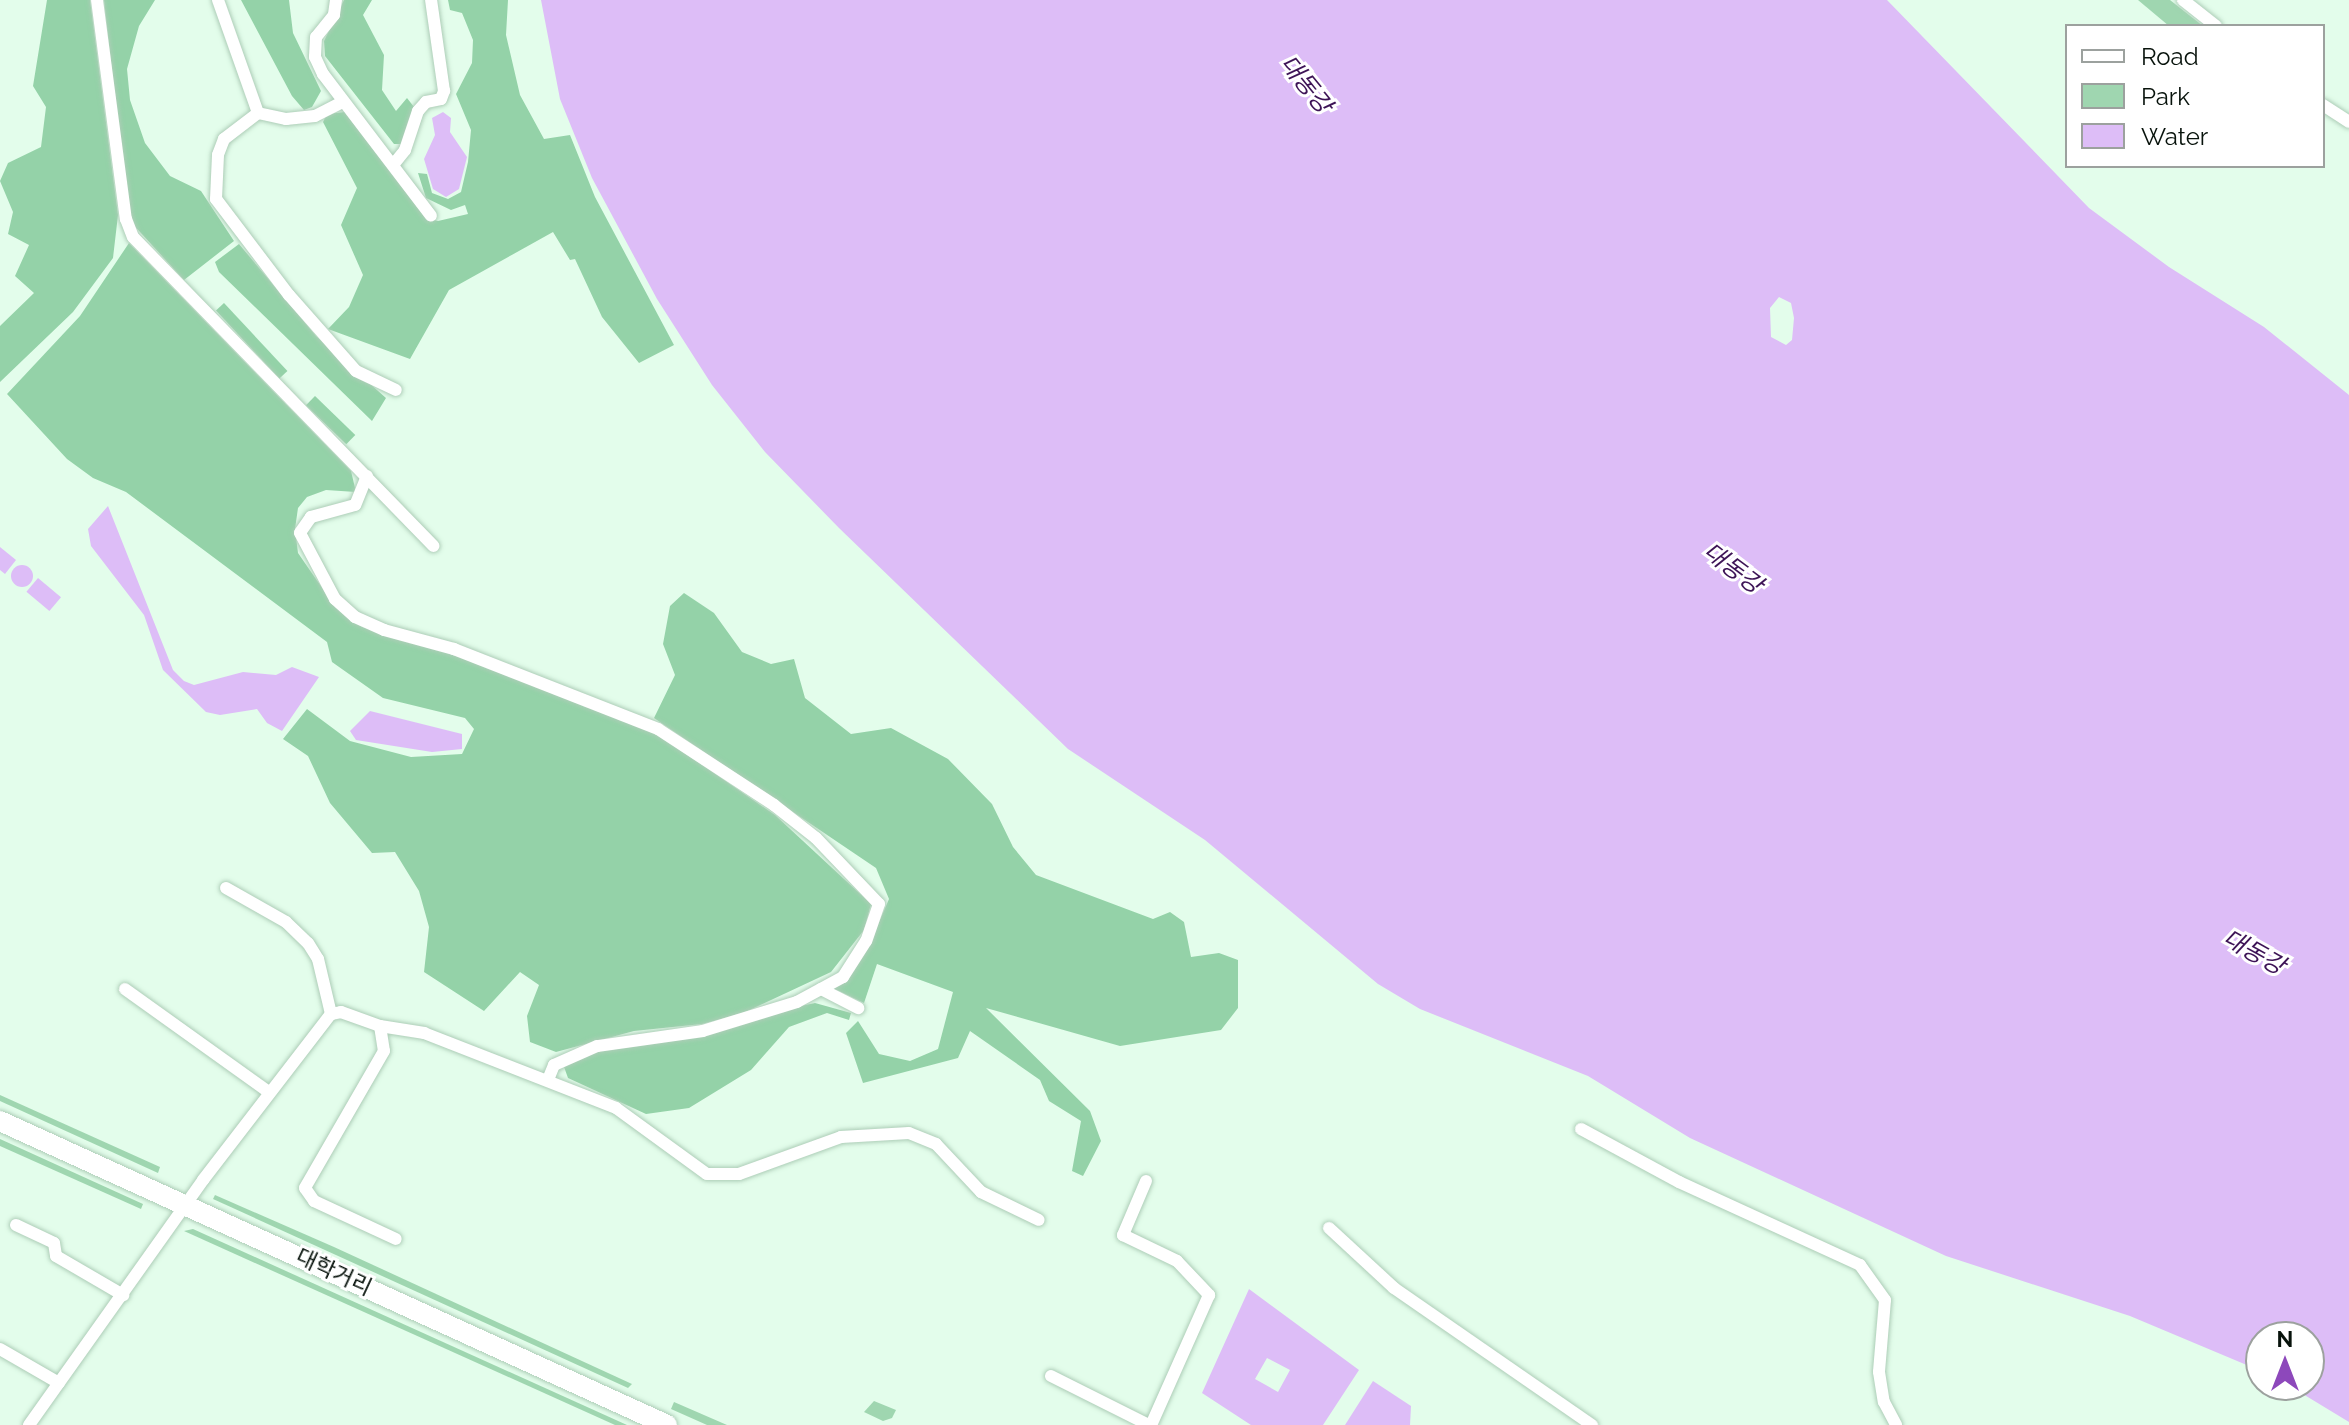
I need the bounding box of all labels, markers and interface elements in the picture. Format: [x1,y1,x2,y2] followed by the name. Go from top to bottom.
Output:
[2065,24,2325,168] legend
[2141,42,2199,71] text: Road
[1274,49,1338,119] water label: 대동강
[2141,82,2190,111] text: Park
[2141,122,2208,151] text: Water
[1698,537,1768,599] water label: 대동강
[2218,923,2290,981] water label: 대동강
[292,1243,376,1301] street label: 대학거리
[2245,1321,2325,1401] north arrow
[2277,1326,2293,1352] text: N

